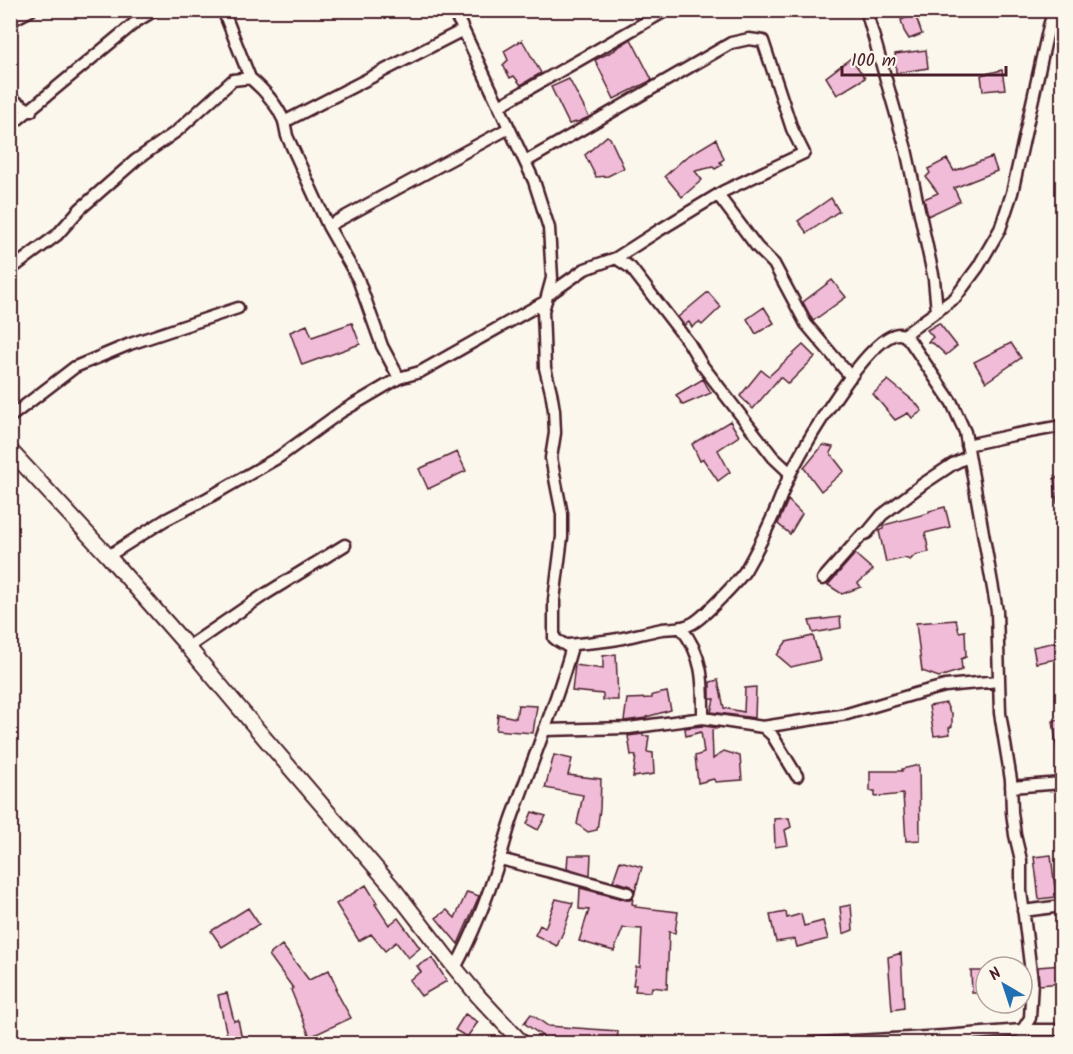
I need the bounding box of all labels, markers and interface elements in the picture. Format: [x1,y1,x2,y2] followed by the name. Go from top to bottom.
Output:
[842,39,1006,77] scale bar
[851,47,896,76] text: 100 m
[974,955,1034,1015] north arrow
[984,962,1007,987] text: N

